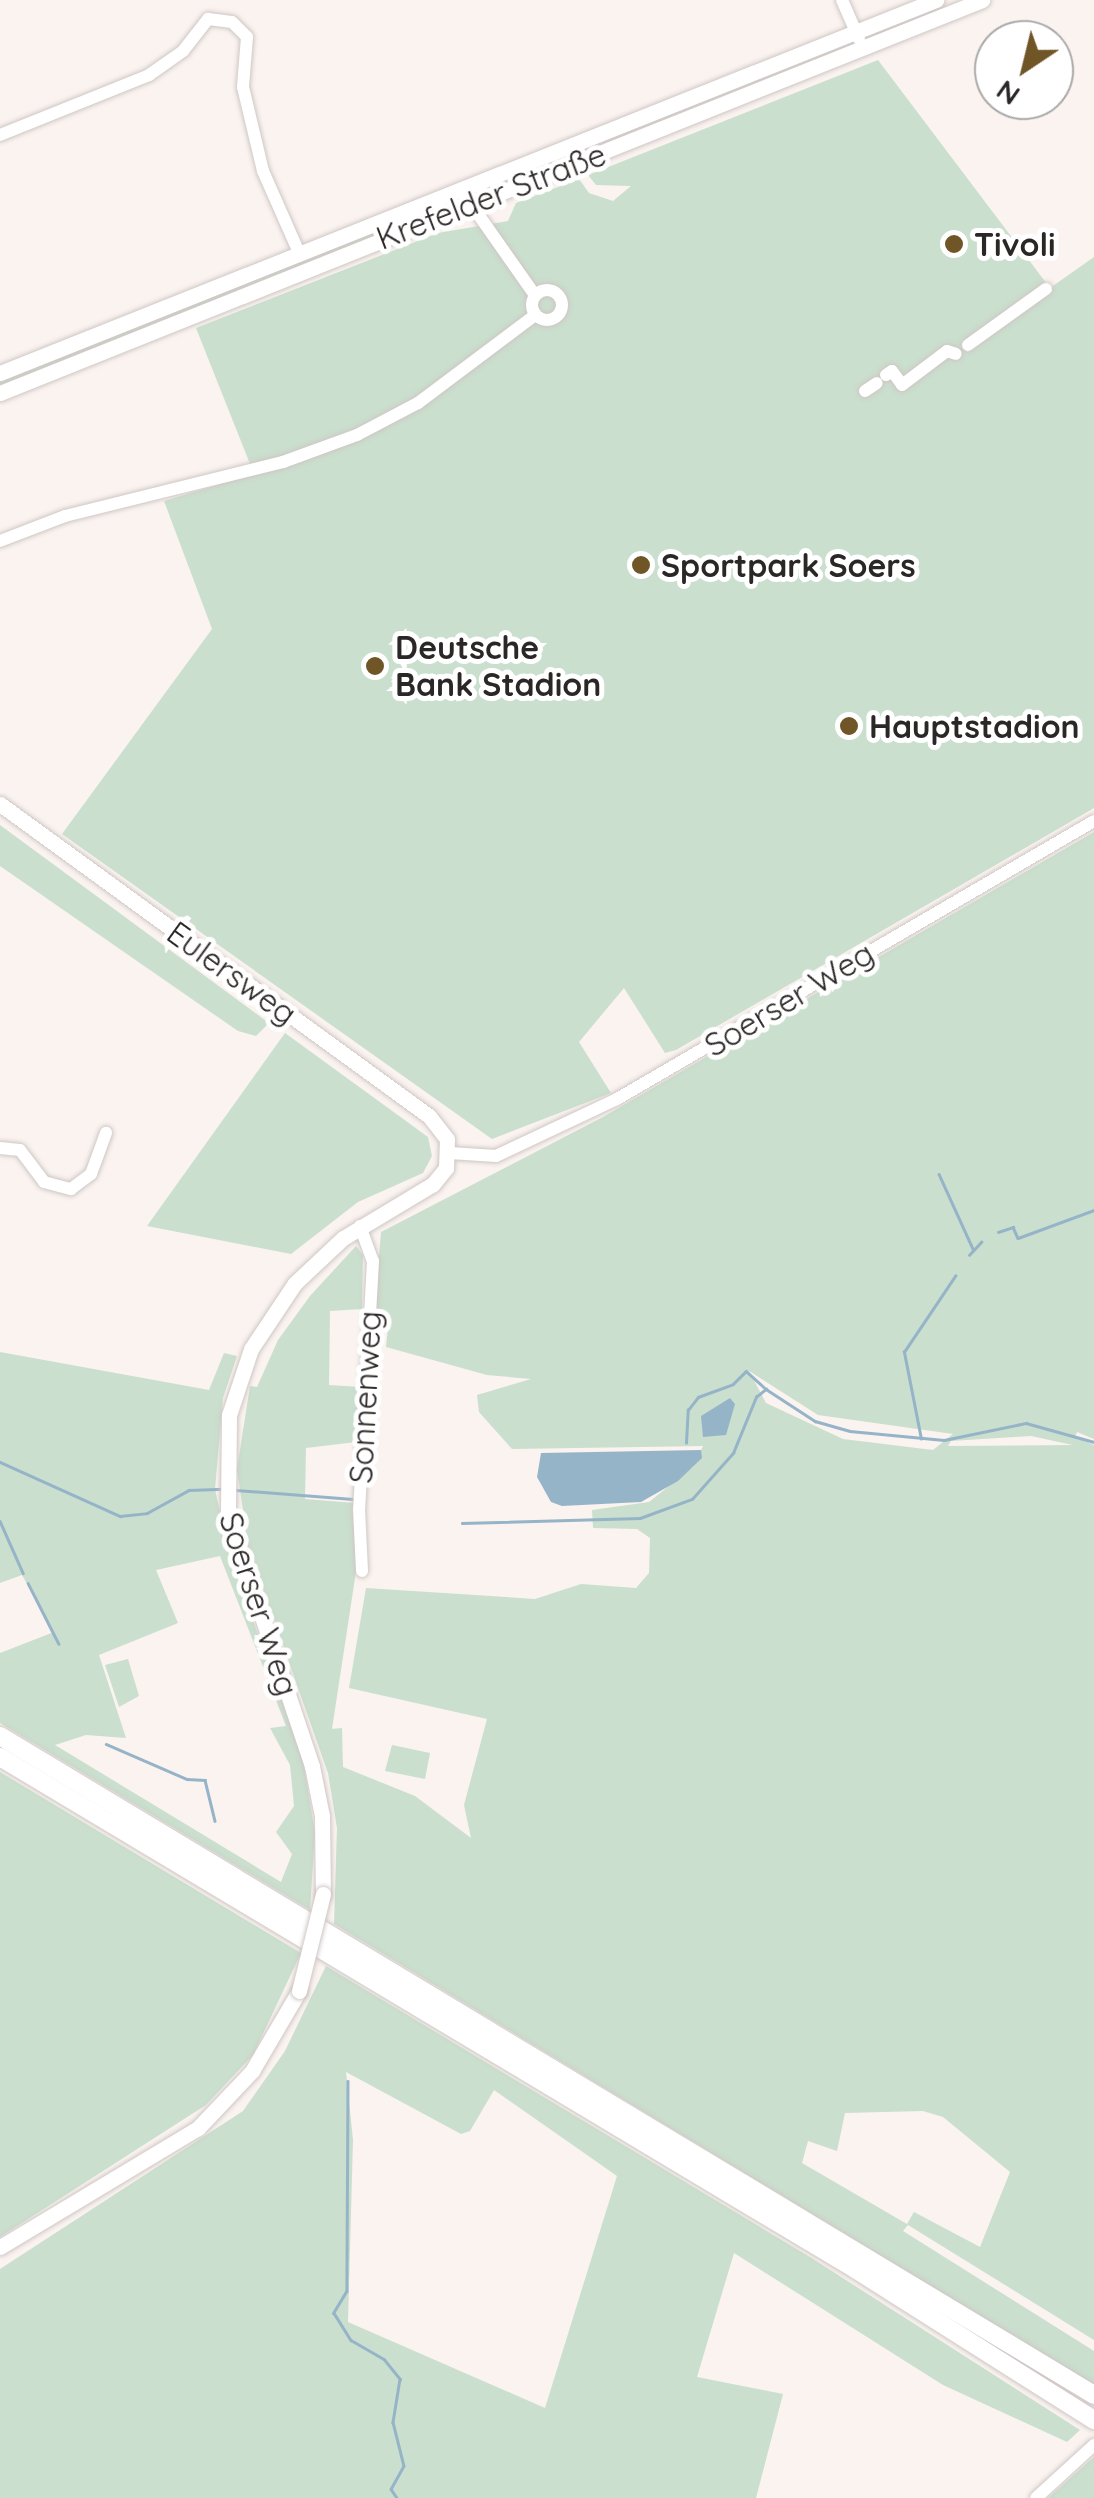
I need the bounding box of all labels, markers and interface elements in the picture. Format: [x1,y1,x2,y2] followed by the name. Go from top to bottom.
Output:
[974,20,1074,120] north arrow
[989,73,1026,114] text: N
[371,135,611,257] street label: Krefelder Straße
[974,225,1056,263] place label: Tivoli
[943,233,965,255] marker: Tivoli
[661,546,916,584] place label: Sportpark Soers
[630,554,652,576] marker: Sportpark Soers
[395,629,601,704] place label: Deutsche Bank Stadion
[364,655,386,677] marker: Deutsche Bank Stadion
[869,707,1080,745] place label: Hauptstadion
[838,715,860,737] marker: Hauptstadion
[160,913,304,1033] street label: Eulersweg
[698,934,880,1064] street label: Soerser Weg
[341,1310,389,1484] street label: Sonnenweg
[211,1508,307,1700] street label: Soerser Weg

